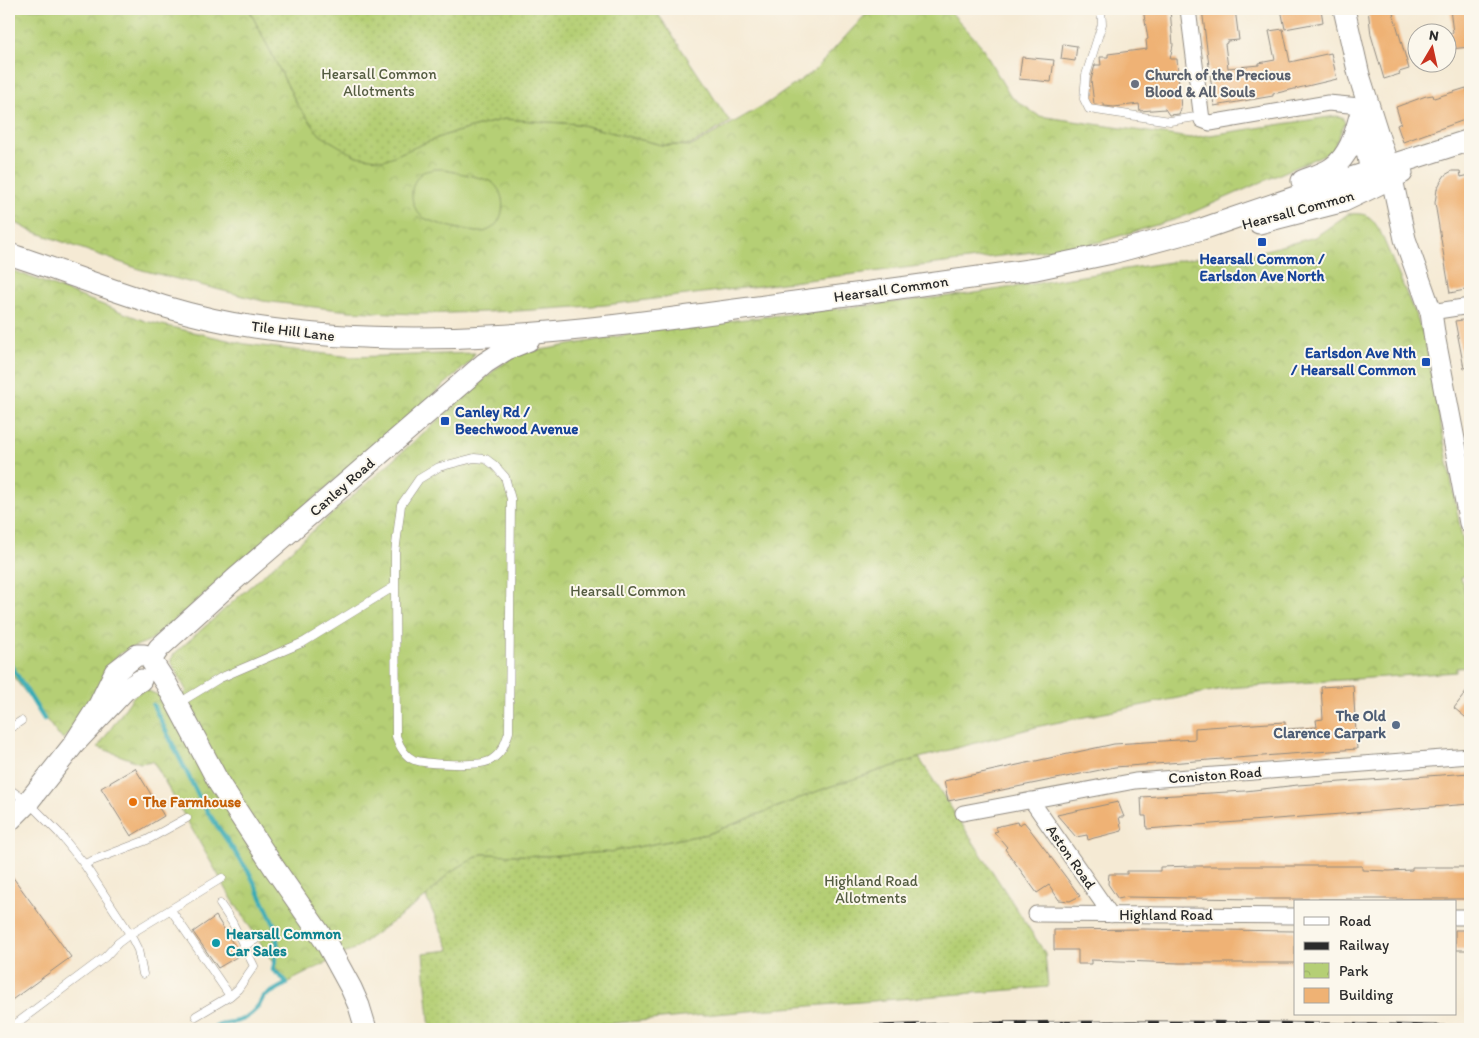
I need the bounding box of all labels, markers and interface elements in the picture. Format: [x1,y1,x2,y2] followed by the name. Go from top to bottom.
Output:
[1406,22,1456,72] north arrow
[1428,27,1440,45] text: N
[321,65,437,100] park label: Hearsall Common Allotments
[1145,66,1291,101] place label: Church of the Precious Blood & All Souls
[1129,78,1141,90] marker: Church of the Precious Blood & All Souls
[1240,186,1357,234] street label: Hearsall Common
[1256,236,1268,248] marker: Hearsall Common / Earlsdon Ave North
[1199,250,1325,285] place label: Hearsall Common / Earlsdon Ave North
[833,272,950,306] street label: Hearsall Common
[250,317,336,345] street label: Tile Hill Lane
[1290,344,1417,379] place label: Earlsdon Ave Nth / Hearsall Common
[1420,356,1432,368] marker: Earlsdon Ave Nth / Hearsall Common
[455,403,579,438] place label: Canley Rd / Beechwood Avenue
[439,415,451,427] marker: Canley Rd / Beechwood Avenue
[306,453,379,520] street label: Canley Road
[570,582,686,600] park label: Hearsall Common
[1273,707,1387,743] place label: The Old Clarence Carpark
[1390,719,1402,731] marker: The Old Clarence Carpark
[1168,763,1262,787] street label: Coniston Road
[142,793,241,811] place label: The Farmhouse
[127,796,139,808] marker: The Farmhouse
[1042,821,1100,893] street label: Aston Road
[824,872,918,907] park label: Highland Road Allotments
[1294,900,1456,1016] legend
[1119,906,1213,924] street label: Highland Road
[1339,912,1372,930] text: Road
[226,925,342,960] place label: Hearsall Common Car Sales
[1339,936,1389,954] text: Railway
[210,937,222,949] marker: Hearsall Common Car Sales
[1339,962,1369,980] text: Park
[1339,986,1393,1004] text: Building

